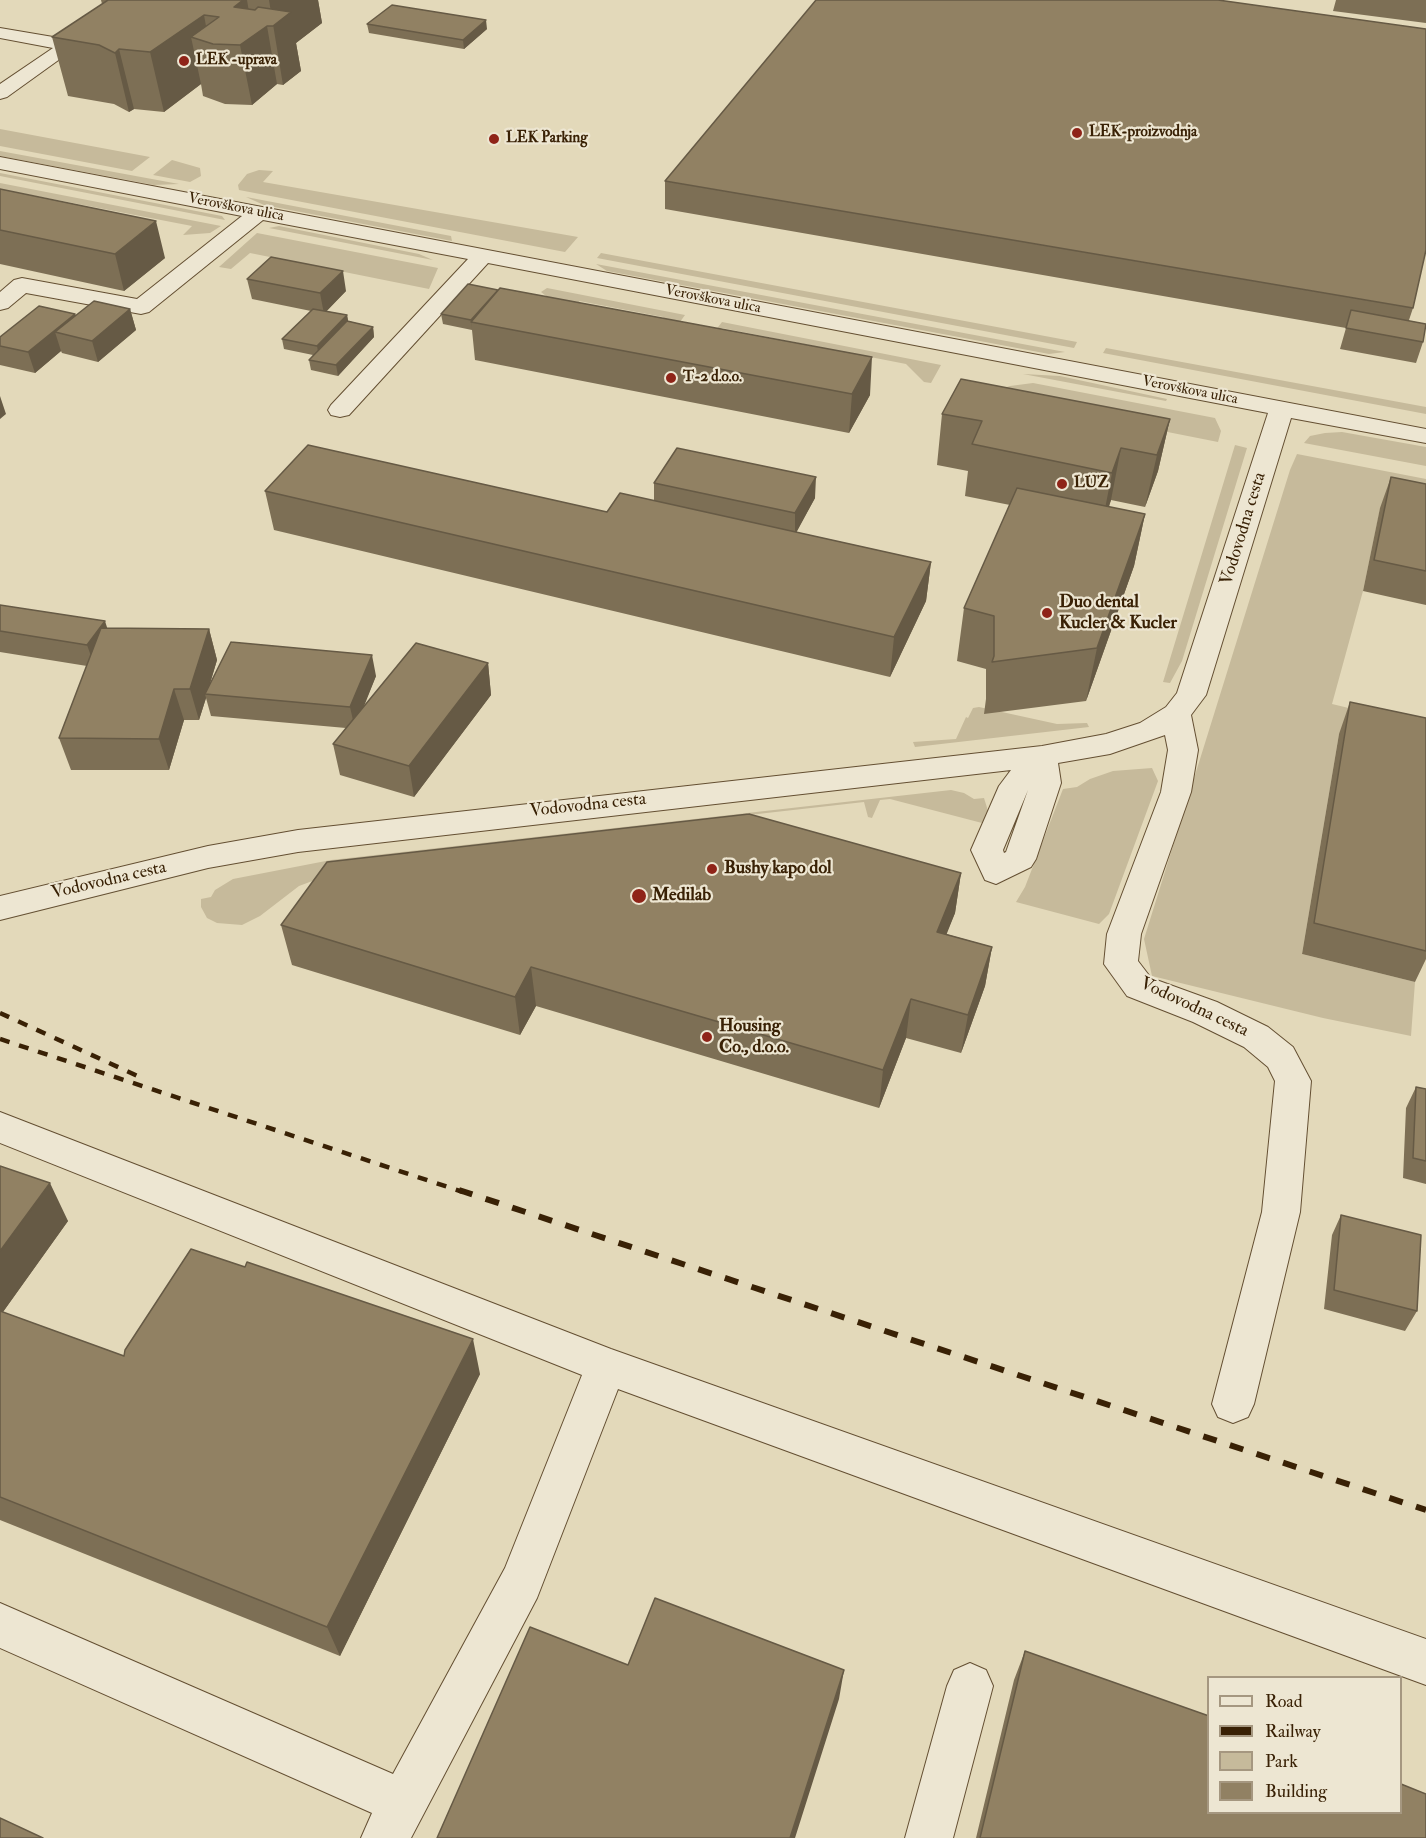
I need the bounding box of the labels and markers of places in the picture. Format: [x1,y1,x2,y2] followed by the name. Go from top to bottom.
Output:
[196,52,277,70] place label: LEK -uprava
[177,54,191,68] marker: LEK -uprava
[1089,124,1197,142] place label: LEK-proizvodnja
[1070,126,1084,140] marker: LEK-proizvodnja
[506,130,588,148] place label: LEK Parking
[487,132,501,146] marker: LEK Parking
[683,369,742,387] place label: T-2 d.o.o.
[664,371,678,385] marker: T-2 d.o.o.
[1074,475,1108,493] place label: LUZ
[1055,477,1069,491] marker: LUZ
[1059,592,1177,634] place label: Duo dental Kucler & Kucler
[1040,606,1054,620] marker: Duo dental Kucler & Kucler
[724,858,832,880] place label: Bushy kapo dol
[705,862,719,876] marker: Bushy kapo dol
[652,885,711,907] place label: Medilab
[630,887,648,905] marker: Medilab
[719,1016,789,1058] place label: Housing Co., d.o.o.
[700,1030,714,1044] marker: Housing Co., d.o.o.

